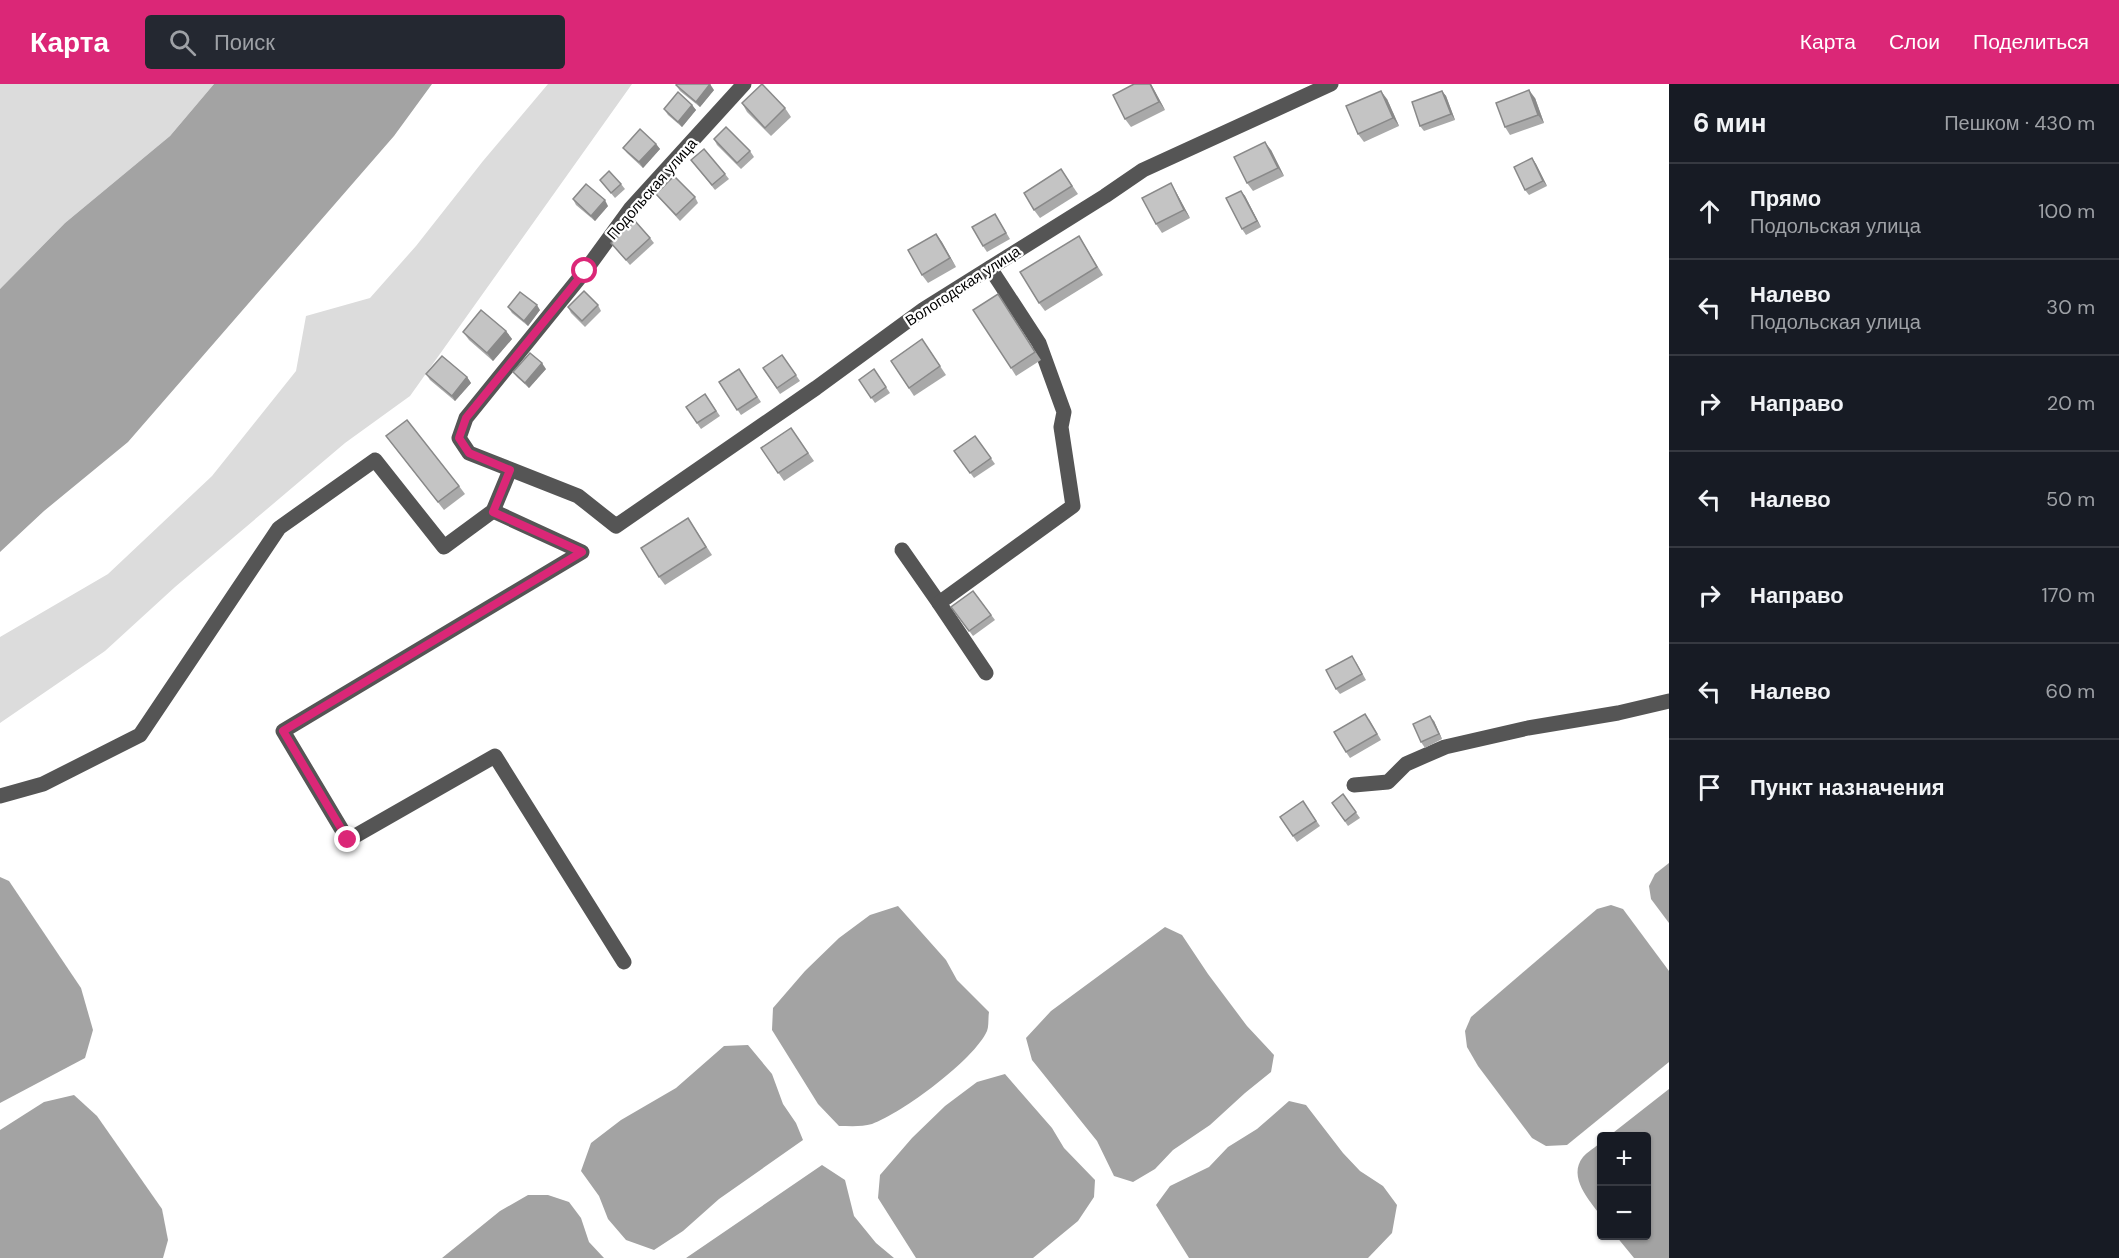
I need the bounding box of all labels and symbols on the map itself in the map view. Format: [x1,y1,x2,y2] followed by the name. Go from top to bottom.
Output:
[602,134,702,244] street label: Подольская улица
[902,241,1025,331] street label: Вологодская улица
[571,257,597,283] route start
[334,826,360,852] route end

